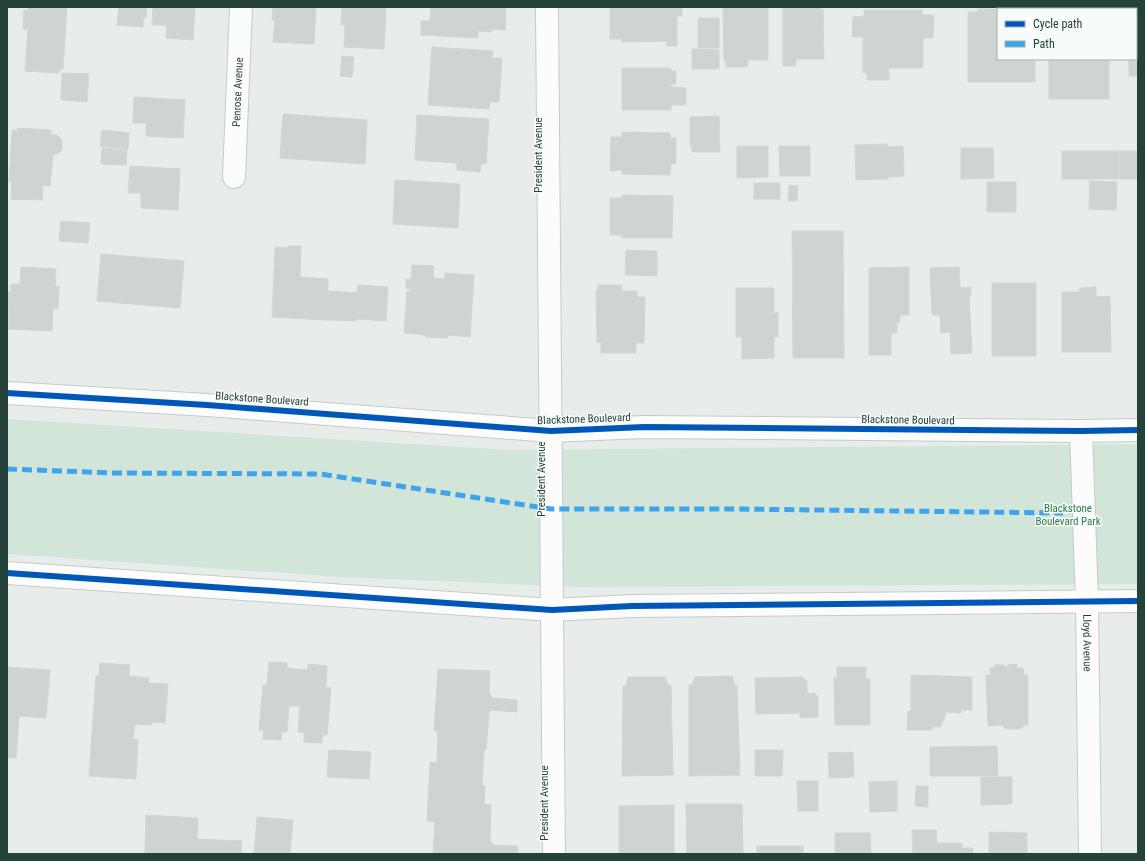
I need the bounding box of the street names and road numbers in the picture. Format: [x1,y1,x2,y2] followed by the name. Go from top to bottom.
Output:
[230,57,245,127] street label: Penrose Avenue
[532,117,545,193] street label: President Avenue
[215,389,309,409] street label: Blackstone Boulevard
[537,411,631,427] street label: Blackstone Boulevard
[861,413,955,427] street label: Blackstone Boulevard
[535,441,548,517] street label: President Avenue
[1081,614,1094,672] street label: Lloyd Avenue
[538,765,551,841] street label: President Avenue

